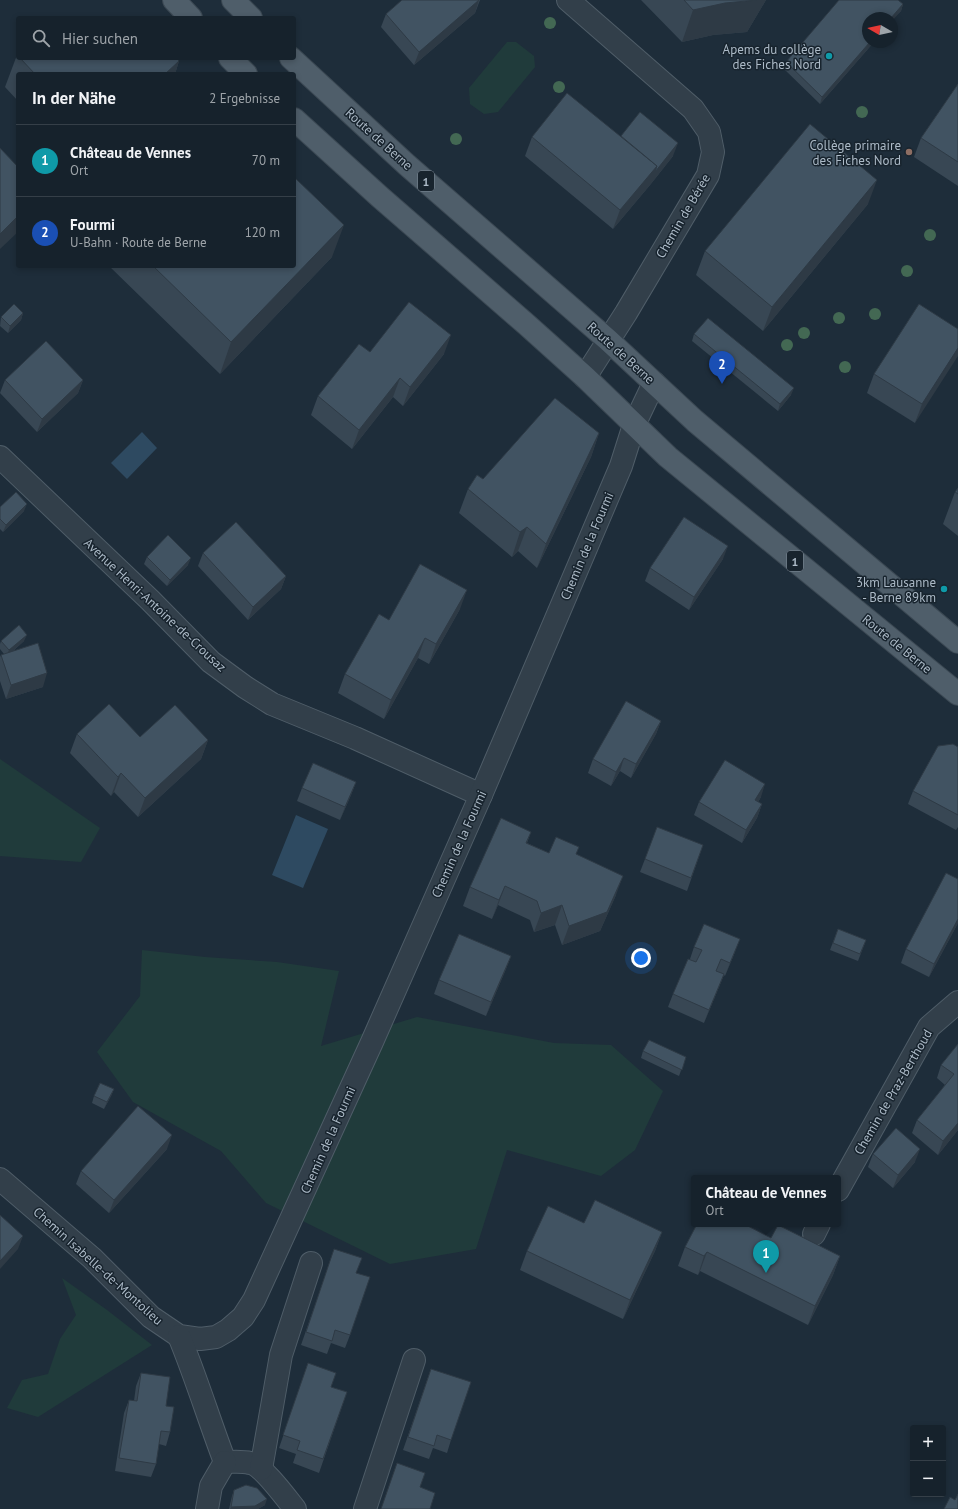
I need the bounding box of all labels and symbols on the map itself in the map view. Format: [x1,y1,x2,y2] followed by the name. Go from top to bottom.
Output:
[862,12,898,48] north arrow
[723,41,821,73] place label: Apems du collège des Fiches Nord
[824,51,834,61] marker: Apems du collège des Fiches Nord
[342,104,416,174] street label: Route de Berne
[810,137,901,169] place label: Collège primaire des Fiches Nord
[904,147,914,157] marker: Collège primaire des Fiches Nord
[418,171,434,191] road number: 1
[652,171,714,261] street label: Chemin de Bérée
[584,318,658,388] street label: Route de Berne
[709,351,735,384] pin: 2
[557,489,617,603] street label: Chemin de la Fourmi
[80,534,230,676] street label: Avenue Henri-Antoine-de-Crousaz
[787,551,803,571] road number: 1
[856,574,936,606] place label: 3km Lausanne - Berne 89km
[939,584,949,594] marker: 3km Lausanne - Berne 89km
[859,611,935,677] street label: Route de Berne
[428,788,490,900] street label: Chemin de la Fourmi
[631,948,651,968] your location
[850,1026,936,1158] street label: Chemin de Praz-Berthoud
[297,1084,359,1196] street label: Chemin de la Fourmi
[30,1203,166,1329] street label: Chemin Isabelle-de-Montolieu
[753,1240,779,1273] pin: 1

